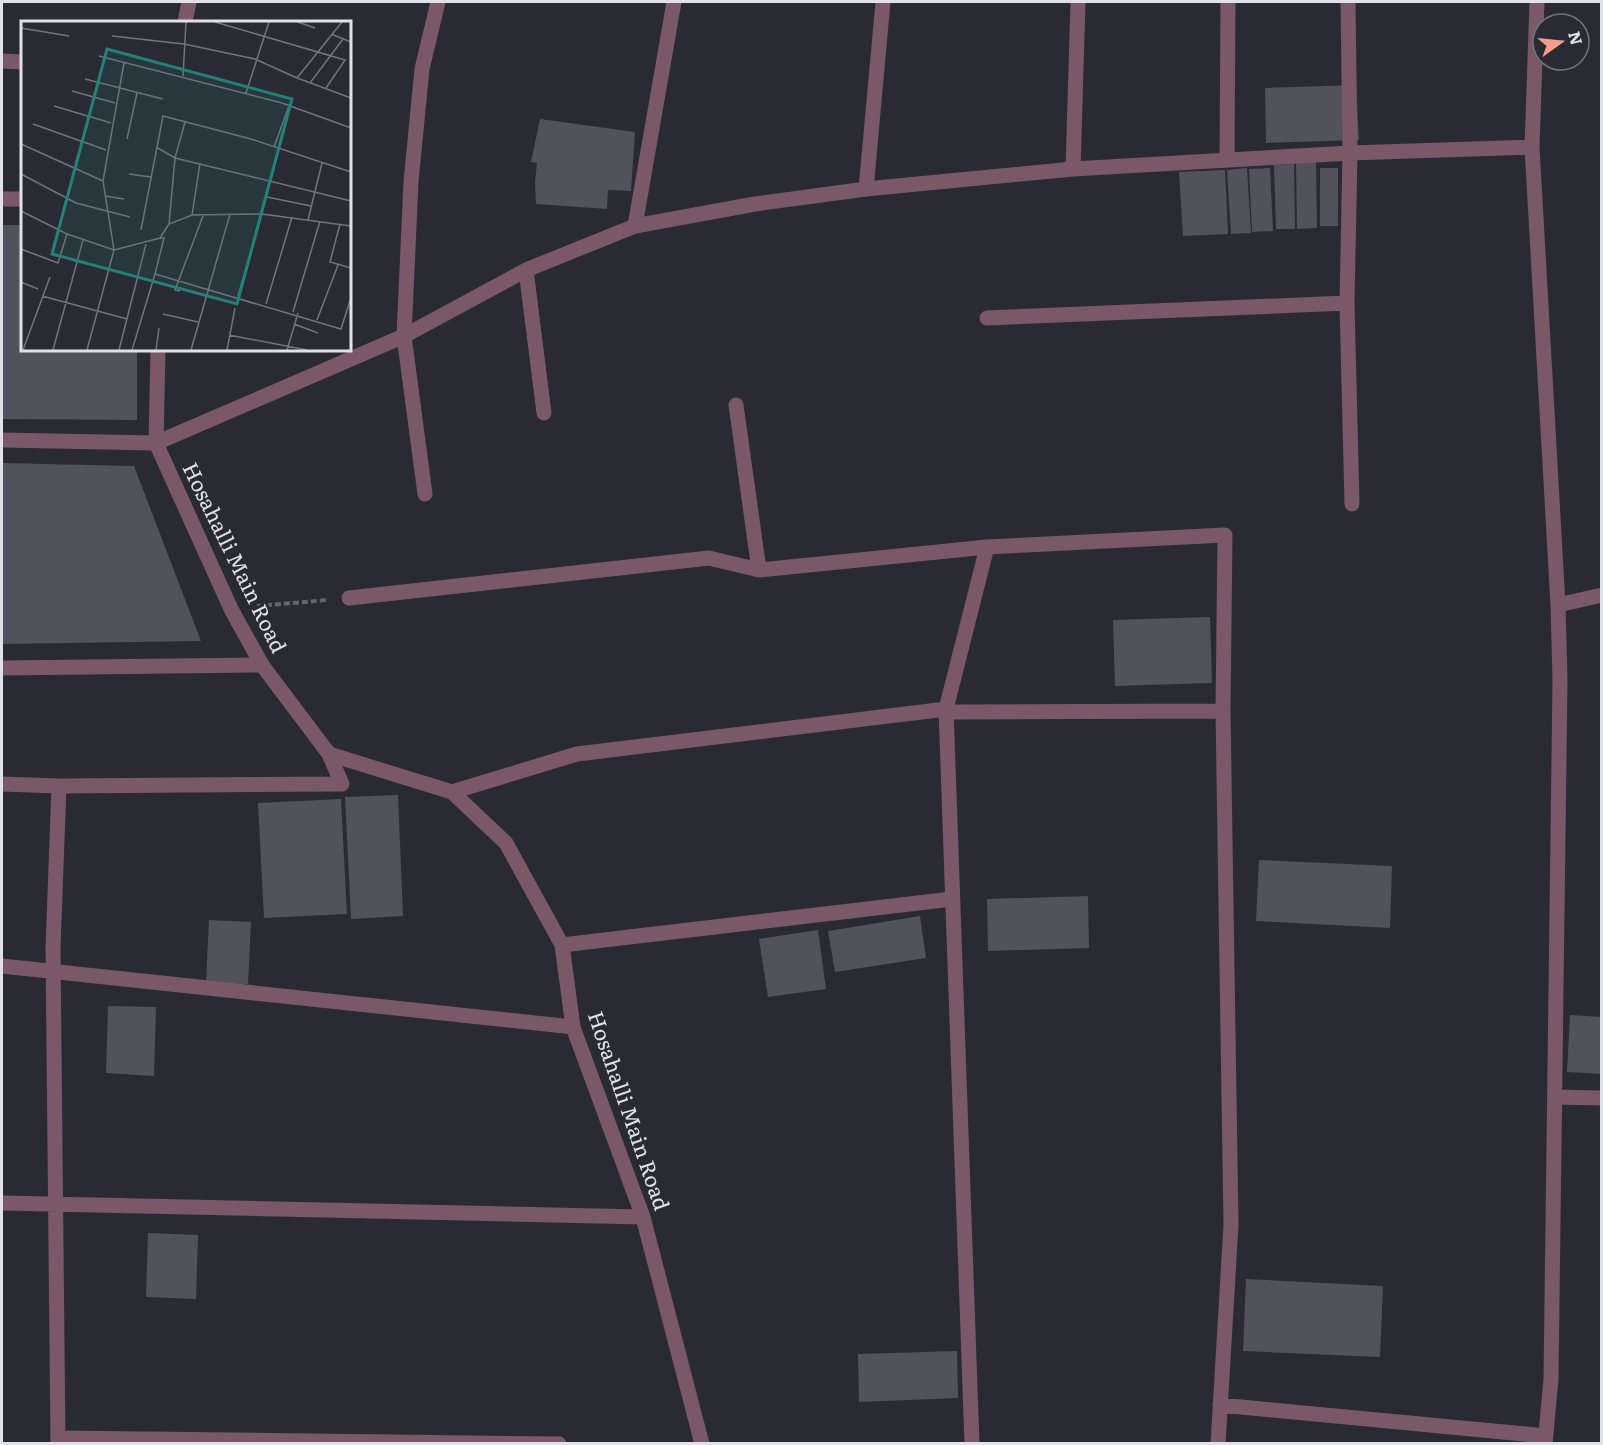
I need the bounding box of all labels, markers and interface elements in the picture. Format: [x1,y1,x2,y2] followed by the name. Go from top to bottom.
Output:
[1531,12,1591,72] north arrow
[21,21,351,351] inset map
[1563,28,1590,47] text: N
[177,456,296,658] street label: Hosahalli Main Road
[582,1006,679,1214] street label: Hosahalli Main Road

